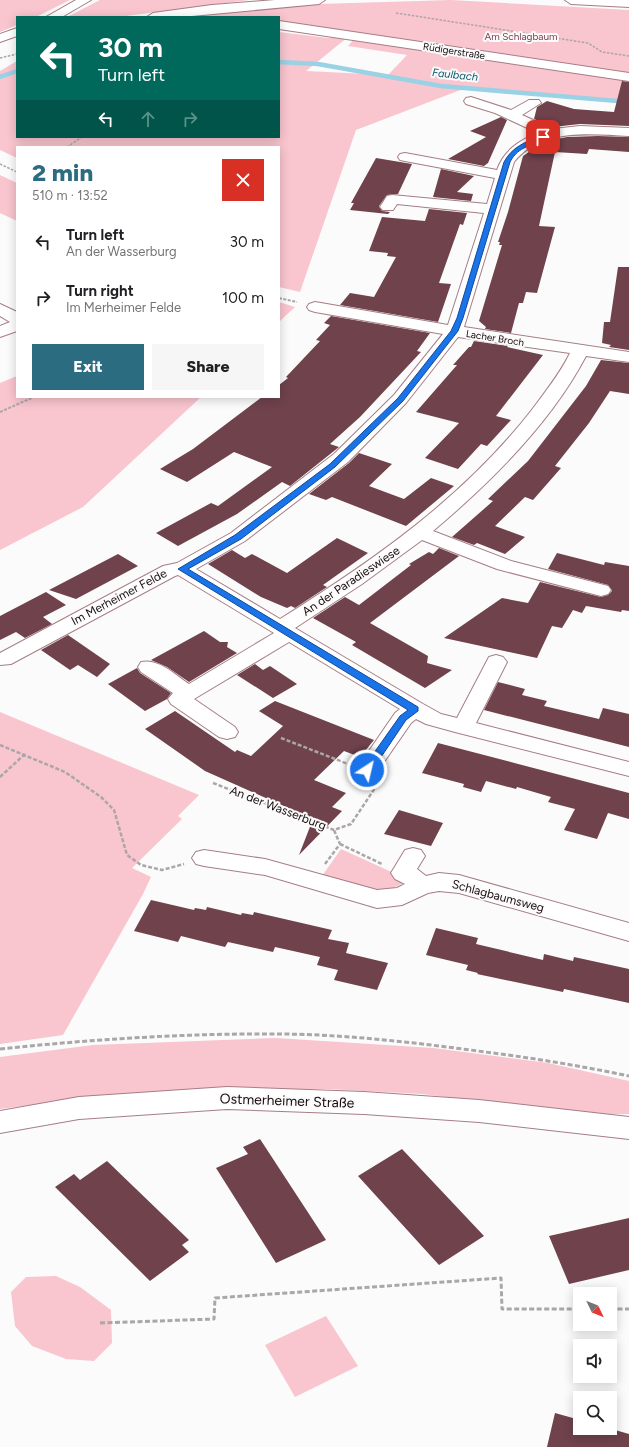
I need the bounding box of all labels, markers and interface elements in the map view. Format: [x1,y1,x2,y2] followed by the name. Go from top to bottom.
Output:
[98,30,163,64] text: 30 m
[484,30,558,43] park label: Am Schlagbaum
[32,32,84,84] icon: left
[422,40,487,62] street label: Rüdigerstraße
[98,64,165,86] text: Turn left
[431,66,479,84] water label: Faulbach
[95,108,117,130] icon: left
[137,108,159,130] icon: ahead
[179,108,201,130] icon: right
[526,120,560,154] pin
[532,126,554,148] icon: arrive
[32,158,93,187] text: 2 min
[222,159,264,201] button: close
[32,188,108,203] text: 510 m · 13:52
[66,226,124,244] text: Turn left
[32,231,54,253] icon: left
[230,233,264,251] text: 30 m
[66,244,177,259] text: An der Wasserburg
[66,282,134,300] text: Turn right
[32,287,54,309] icon: right
[222,289,264,307] text: 100 m
[66,300,181,315] text: Im Merheimer Felde
[465,327,526,349] street label: Lacher Broch
[32,344,144,390] button: Exit
[152,344,264,390] button: Share
[300,543,403,619] street label: An der Paradieswiese
[69,566,170,628] street label: Im Merheimer Felde
[346,749,388,791] position arrow
[228,783,328,833] street label: An der Wasserburg
[450,877,546,915] street label: Schlagbaumsweg
[219,1090,355,1112] street label: Ostmerheimer Straße
[573,1287,617,1331] north arrow
[573,1287,617,1435] map controls
[573,1339,617,1383] button: sound
[573,1391,617,1435] button: search

